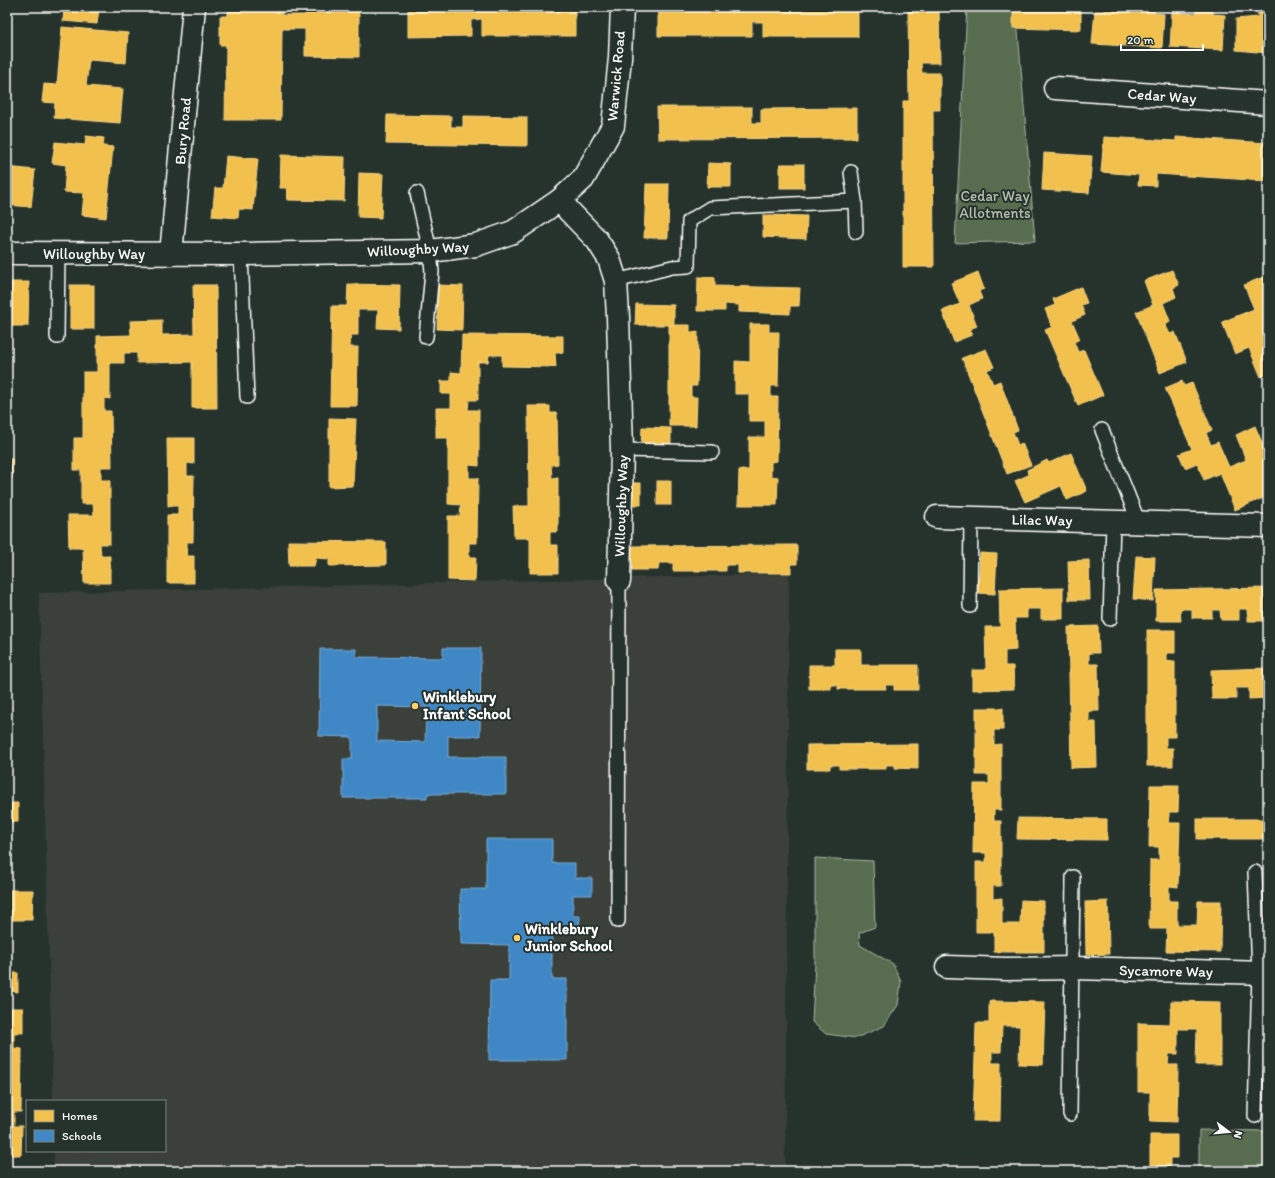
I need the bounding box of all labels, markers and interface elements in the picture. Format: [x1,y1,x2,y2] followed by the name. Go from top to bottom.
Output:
[1121,26,1203,52] scale bar
[603,30,629,122] street label: Warwick Road
[1127,33,1154,47] text: 20 m
[1127,85,1197,107] street label: Cedar Way
[171,97,195,165] street label: Bury Road
[959,187,1031,222] park label: Cedar Way Allotments
[367,237,469,261] street label: Willoughby Way
[43,245,145,263] street label: Willoughby Way
[610,455,632,557] street label: Willoughby Way
[1011,510,1073,530] street label: Lilac Way
[423,688,512,723] place label: Winklebury Infant School
[410,701,420,711] marker: Winklebury Infant School
[524,920,613,955] place label: Winklebury Junior School
[512,933,522,943] marker: Winklebury Junior School
[1119,961,1213,981] street label: Sycamore Way
[26,1100,166,1152] legend
[62,1109,98,1123] text: Homes
[1209,1112,1249,1152] north arrow
[62,1129,101,1143] text: Schools
[1231,1129,1245,1140] text: N

